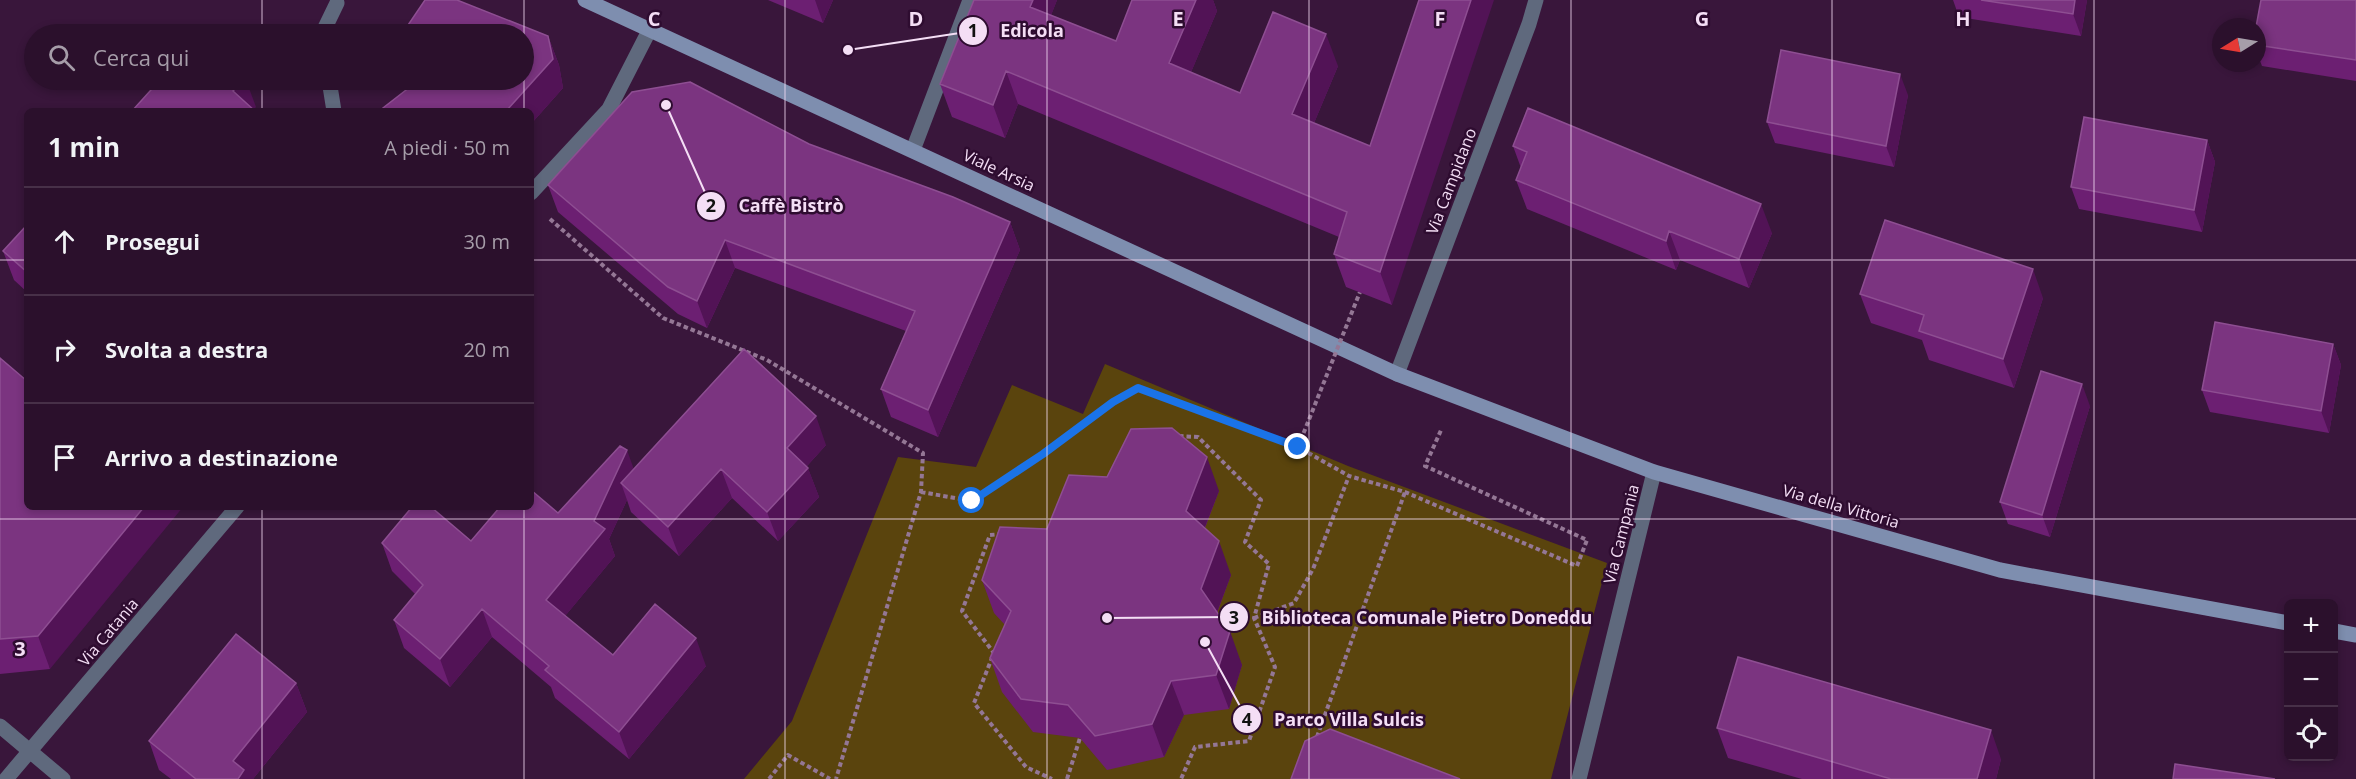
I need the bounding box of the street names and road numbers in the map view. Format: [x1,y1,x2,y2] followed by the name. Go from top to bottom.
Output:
[1421,125,1481,237] street label: Via Campidano
[960,144,1038,196] street label: Viale Arsia
[1780,479,1902,533] street label: Via della Vittoria
[1598,482,1644,586] street label: Via Campania
[73,593,143,671] street label: Via Catania

